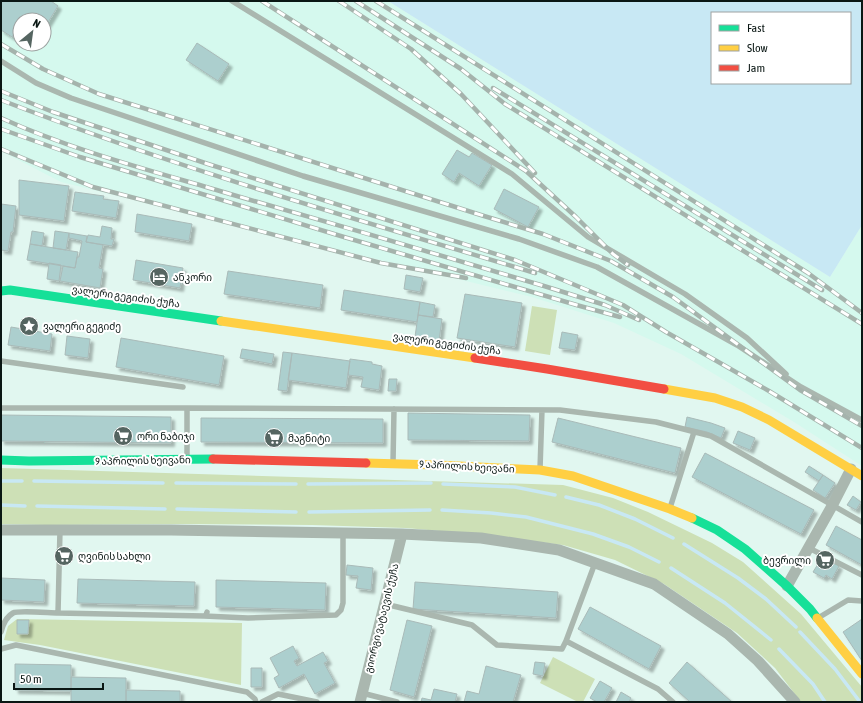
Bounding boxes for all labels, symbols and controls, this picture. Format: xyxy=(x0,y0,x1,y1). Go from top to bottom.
north arrow xyxy=(12,12,52,52)
legend xyxy=(711,12,851,84)
text: N xyxy=(31,16,43,30)
text: Fast xyxy=(747,21,765,35)
text: Slow xyxy=(747,41,768,55)
text: Jam xyxy=(747,61,765,75)
hotel icon: ანკორი xyxy=(148,266,170,288)
place label: ანკორი xyxy=(173,272,212,284)
street label: ვალერი გეგიძის ქუჩა xyxy=(71,283,181,311)
place icon: ვალერი გეგიძე xyxy=(18,315,40,337)
place label: ვალერი გეგიძე xyxy=(43,321,121,333)
street label: ვალერი გეგიძის ქუჩა xyxy=(392,330,502,358)
supermarket icon: ორი ნაბიჯი xyxy=(112,425,134,447)
supermarket icon: მაგნიტი xyxy=(263,427,285,449)
place label: ორი ნაბიჯი xyxy=(137,431,195,443)
place label: მაგნიტი xyxy=(288,433,331,445)
street label: 9 აპრილის ხეივანი xyxy=(95,454,191,468)
street label: 9 აპრილის ხეივანი xyxy=(419,459,515,476)
supermarket icon: ღვინის სახლი xyxy=(53,545,75,567)
supermarket icon: ბევრილი xyxy=(814,549,836,571)
place label: ღვინის სახლი xyxy=(78,551,151,563)
place label: ბევრილი xyxy=(763,555,811,567)
street label: გიორგი ვატაევის ქუჩა xyxy=(363,562,401,674)
scale bar xyxy=(14,665,103,691)
text: 50 m xyxy=(20,672,42,686)

